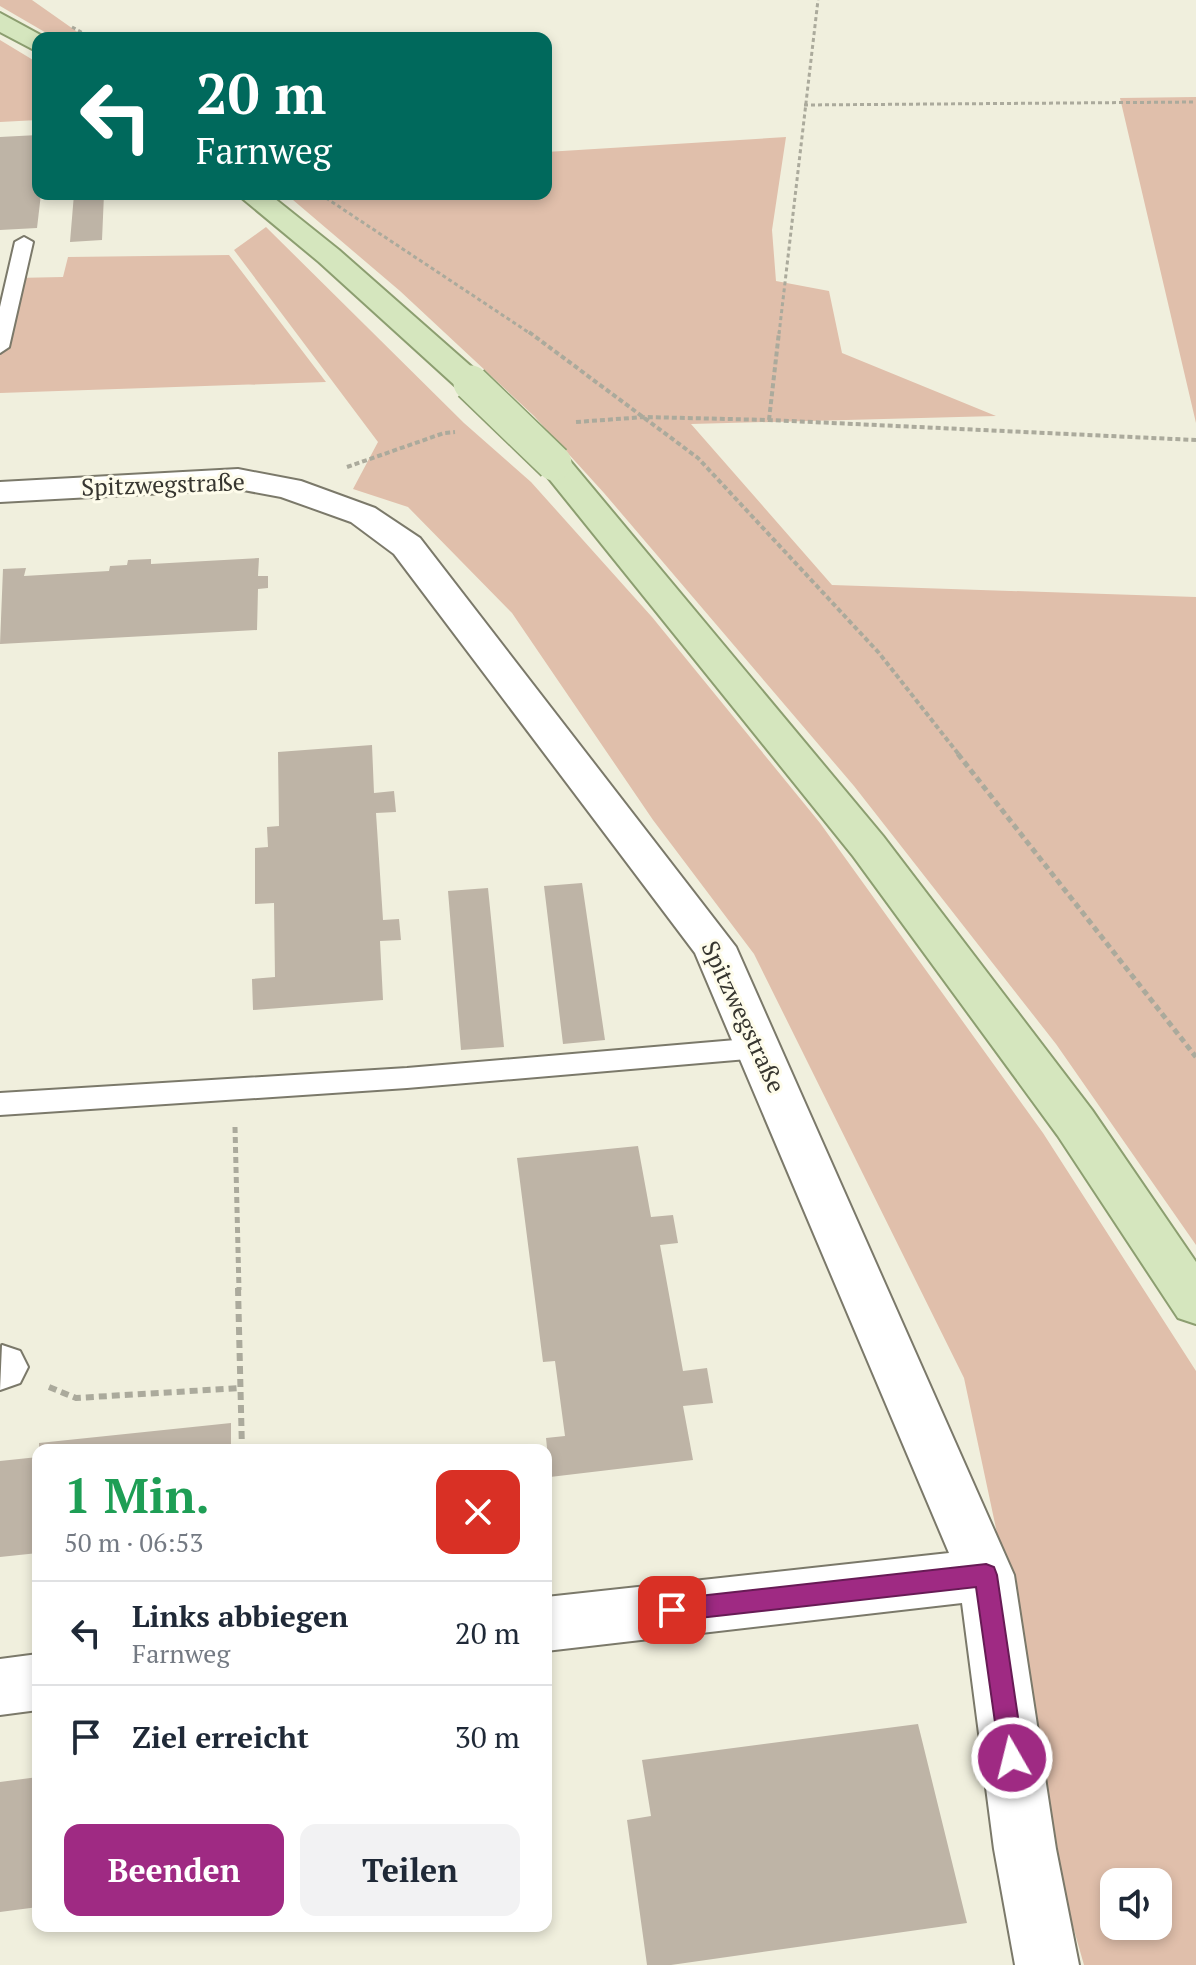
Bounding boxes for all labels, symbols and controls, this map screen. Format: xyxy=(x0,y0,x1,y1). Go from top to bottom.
text: 20 m xyxy=(196,56,326,130)
icon: left xyxy=(64,64,168,168)
text: Farnweg xyxy=(196,127,332,174)
street label: Spitzwegstraße xyxy=(81,465,245,503)
street label: Spitzwegstraße xyxy=(695,936,793,1098)
text: 1 Min. xyxy=(64,1463,210,1527)
button: close xyxy=(436,1470,520,1554)
text: 50 m · 06:53 xyxy=(64,1525,203,1559)
pin xyxy=(638,1576,706,1644)
icon: arrive xyxy=(650,1588,694,1632)
text: Links abbiegen xyxy=(132,1596,348,1636)
icon: left xyxy=(64,1611,108,1655)
text: 20 m xyxy=(455,1613,520,1653)
text: Farnweg xyxy=(132,1636,230,1670)
icon: arrive xyxy=(64,1715,108,1759)
position arrow xyxy=(970,1716,1054,1800)
text: Ziel erreicht xyxy=(132,1717,309,1757)
text: 30 m xyxy=(455,1717,520,1757)
button: Beenden xyxy=(64,1824,284,1916)
button: Teilen xyxy=(300,1824,520,1916)
map controls xyxy=(1100,1868,1172,1940)
button: sound xyxy=(1100,1868,1172,1940)

